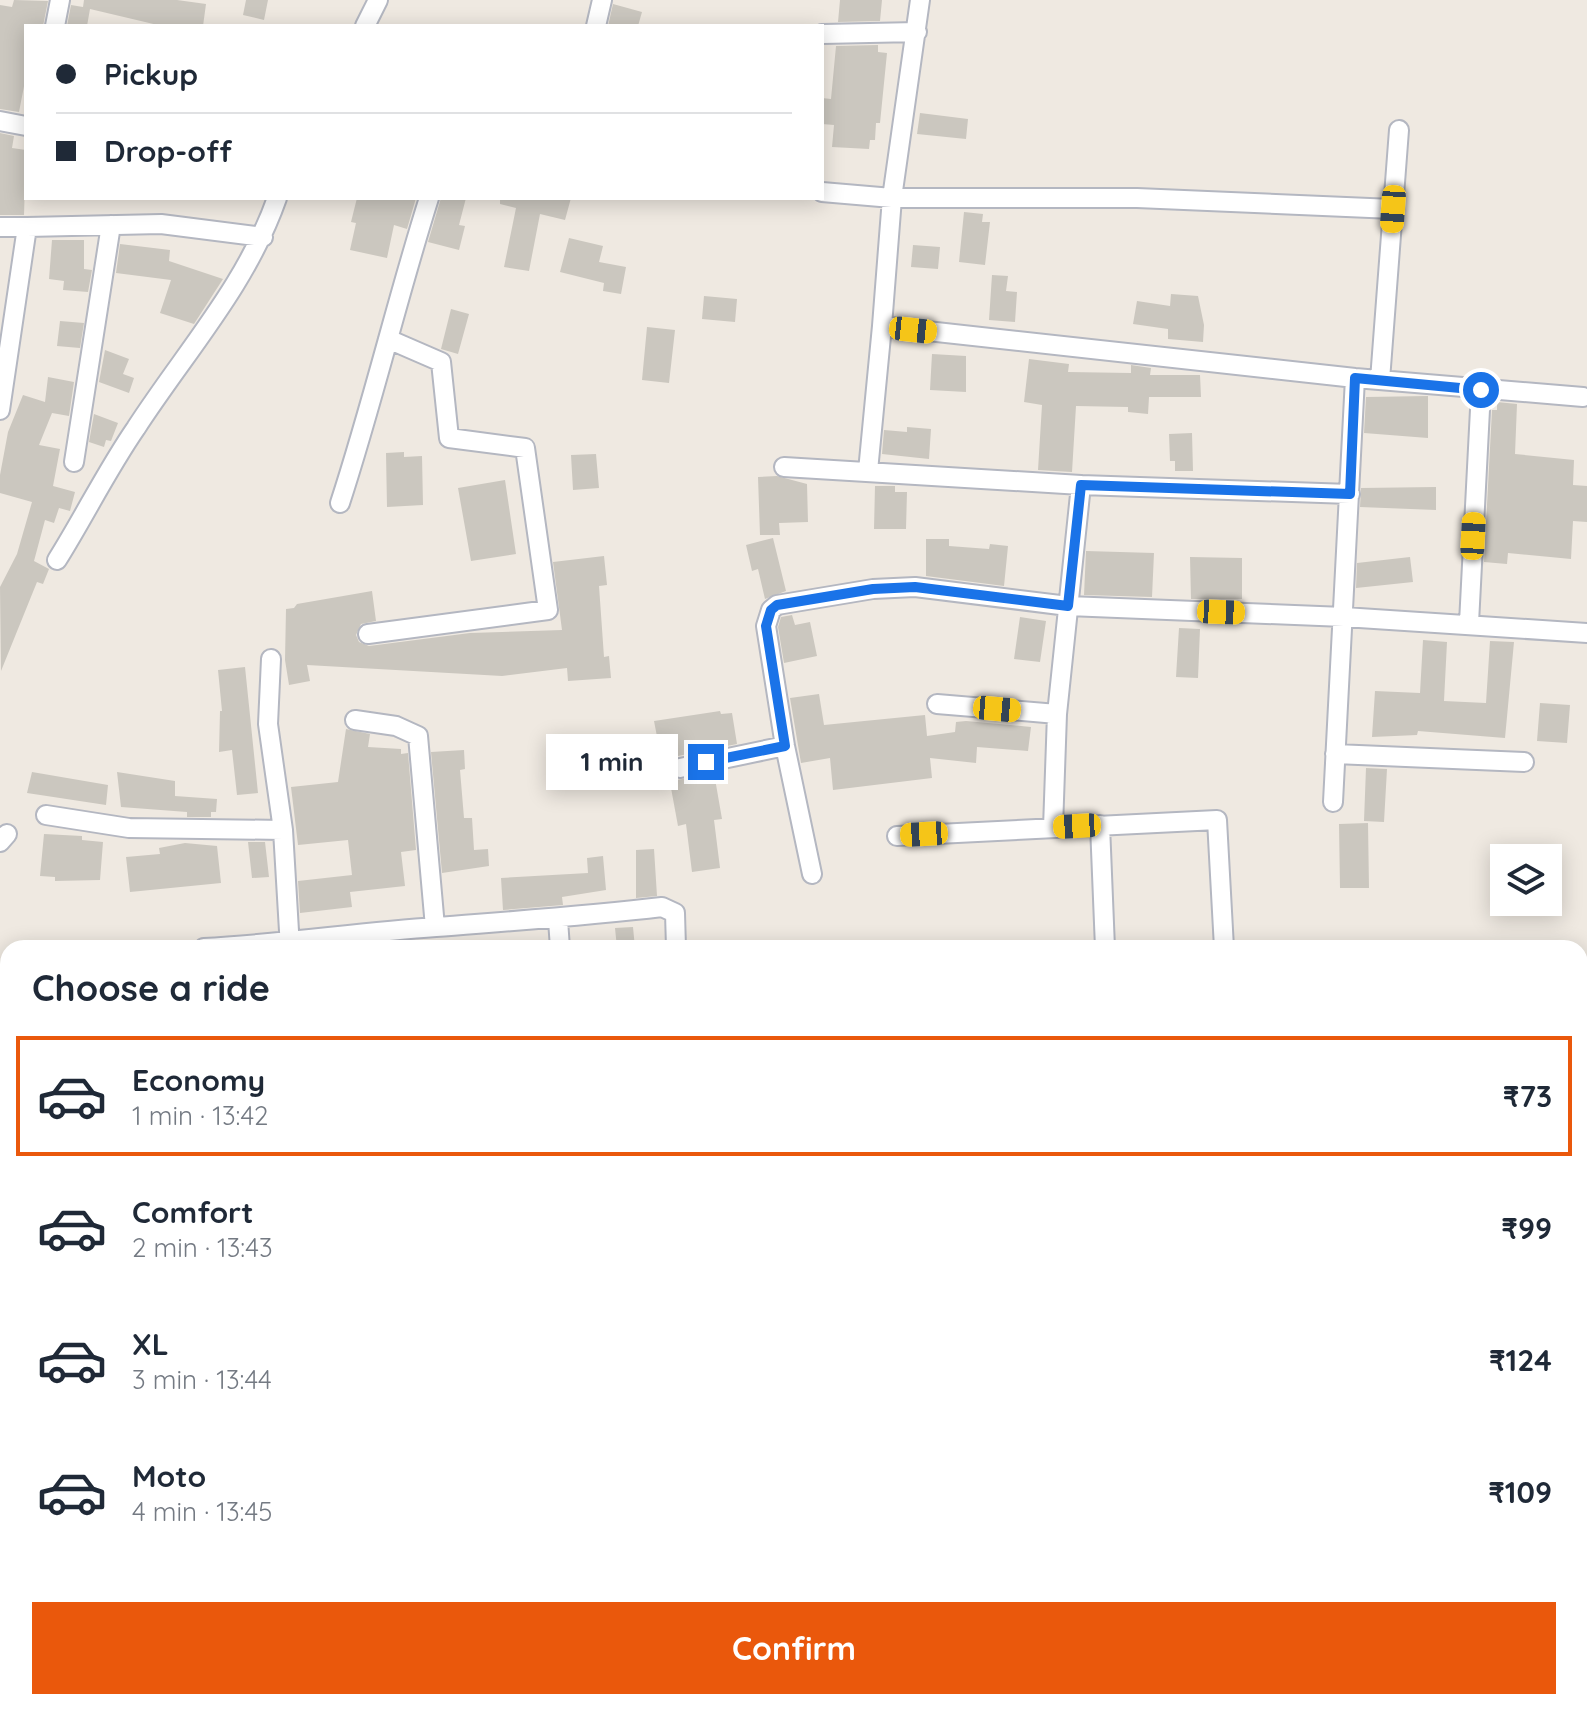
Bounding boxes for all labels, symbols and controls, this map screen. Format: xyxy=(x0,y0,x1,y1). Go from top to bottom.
text: Pickup xyxy=(104,55,198,93)
text: Drop-off xyxy=(104,132,232,170)
car xyxy=(1379,184,1407,234)
car xyxy=(888,316,938,344)
route start xyxy=(1463,372,1499,408)
car xyxy=(1460,511,1486,561)
car xyxy=(1197,599,1245,625)
car xyxy=(972,695,1022,723)
callout: 1 min xyxy=(546,734,678,790)
route end xyxy=(688,744,724,780)
text: 1 min xyxy=(581,745,644,778)
car xyxy=(1052,813,1102,839)
car xyxy=(899,821,949,847)
map controls xyxy=(1490,844,1562,916)
button: layers xyxy=(1490,844,1562,916)
text: Choose a ride xyxy=(32,965,270,1010)
icon: car xyxy=(36,1060,108,1132)
text: Economy xyxy=(132,1061,265,1099)
text: ₹73 xyxy=(1503,1077,1552,1115)
text: 1 min · 13:42 xyxy=(132,1099,269,1132)
icon: car xyxy=(36,1192,108,1264)
text: Comfort xyxy=(132,1193,253,1231)
text: ₹99 xyxy=(1501,1209,1552,1247)
text: 2 min · 13:43 xyxy=(132,1231,273,1264)
icon: car xyxy=(36,1324,108,1396)
text: XL xyxy=(132,1325,169,1363)
text: ₹124 xyxy=(1489,1341,1552,1379)
text: 3 min · 13:44 xyxy=(132,1363,272,1396)
icon: car xyxy=(36,1456,108,1528)
text: Moto xyxy=(132,1457,206,1495)
text: ₹109 xyxy=(1488,1473,1552,1511)
text: 4 min · 13:45 xyxy=(132,1495,273,1528)
button: Confirm xyxy=(32,1602,1556,1694)

